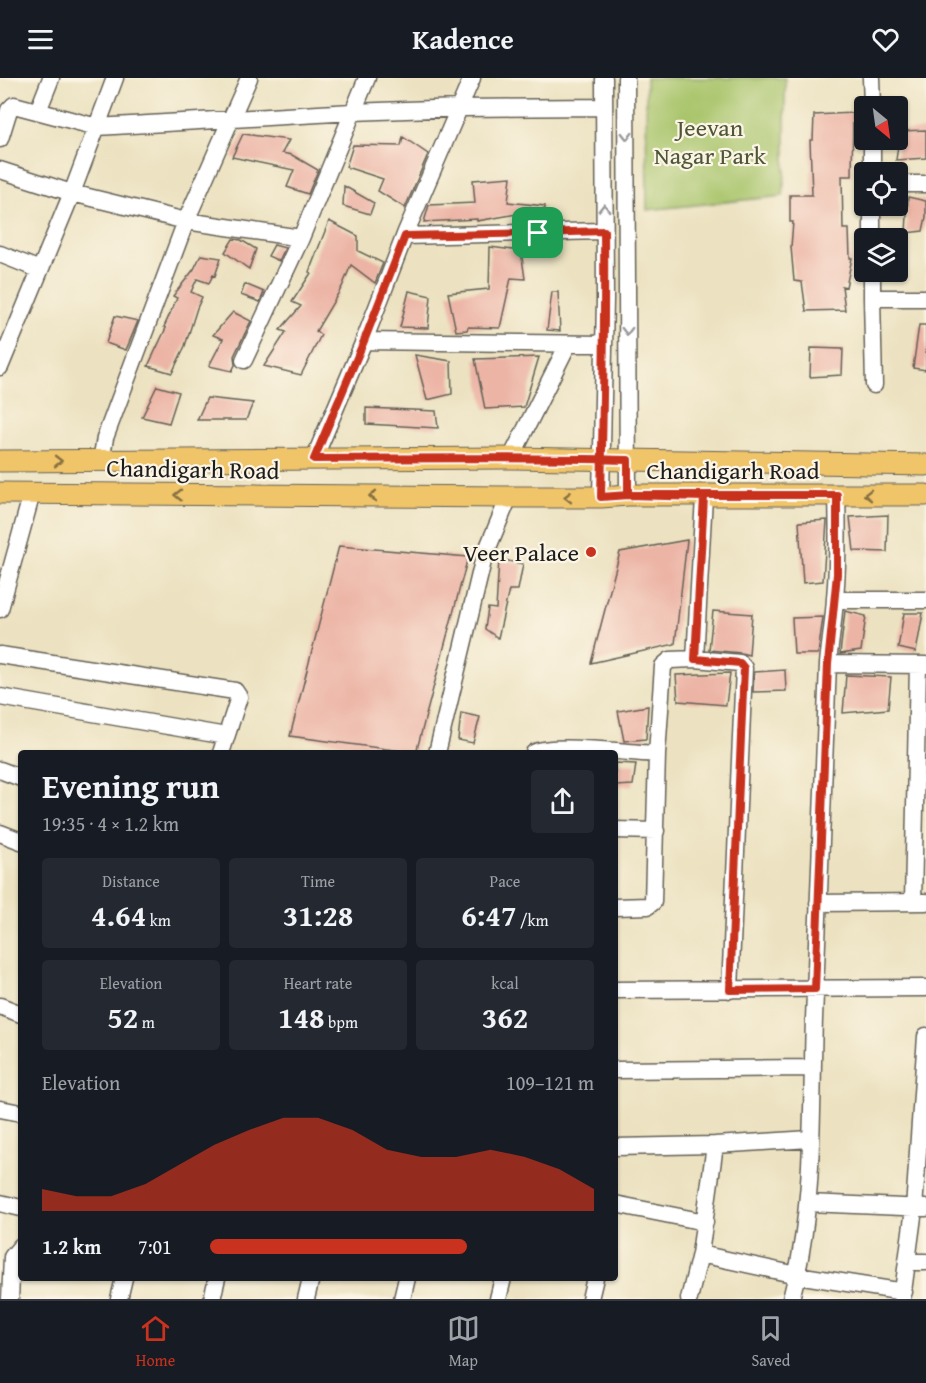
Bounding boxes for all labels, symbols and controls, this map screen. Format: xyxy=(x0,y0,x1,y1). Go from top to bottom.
text: Kadence xyxy=(412,19,514,59)
icon: menu xyxy=(24,23,57,56)
icon: heart xyxy=(869,23,902,56)
north arrow xyxy=(854,96,908,150)
map controls xyxy=(854,96,908,282)
park label: Jeevan Nagar Park xyxy=(654,110,767,173)
one-way arrow xyxy=(621,132,633,141)
button: locate xyxy=(854,162,908,216)
one-way arrow xyxy=(598,203,610,212)
pin xyxy=(512,207,563,258)
icon: arrive xyxy=(521,216,554,249)
button: layers xyxy=(854,228,908,282)
one-way arrow xyxy=(621,327,634,336)
street label: Chandigarh Road xyxy=(106,450,280,488)
street label: Chandigarh Road xyxy=(646,453,820,488)
one-way arrow xyxy=(54,455,63,467)
one-way arrow xyxy=(173,489,182,501)
one-way arrow xyxy=(863,489,872,501)
one-way arrow xyxy=(368,490,377,502)
one-way arrow xyxy=(563,491,572,503)
place label: Veer Palace xyxy=(463,535,579,570)
marker: Veer Palace xyxy=(584,545,598,559)
text: Evening run xyxy=(42,762,219,810)
button: share xyxy=(531,770,594,833)
text: 19:35 · 4 × 1.2 km xyxy=(42,809,179,838)
text: Distance xyxy=(102,869,160,893)
text: Time xyxy=(301,869,335,893)
text: Pace xyxy=(490,869,520,893)
text: 4.64 xyxy=(91,893,146,937)
text: 31:28 xyxy=(283,893,353,937)
text: 6:47 xyxy=(461,893,516,937)
text: km xyxy=(146,908,171,932)
text: /km xyxy=(516,908,549,932)
text: Elevation xyxy=(100,971,162,995)
text: Heart rate xyxy=(284,971,352,995)
text: kcal xyxy=(491,971,519,995)
text: 52 xyxy=(107,995,138,1039)
text: 148 xyxy=(278,995,325,1039)
text: 362 xyxy=(482,995,528,1039)
text: m xyxy=(138,1010,155,1034)
text: bpm xyxy=(325,1010,358,1034)
text: Elevation xyxy=(42,1068,120,1097)
text: 109–121 m xyxy=(506,1068,594,1097)
text: 1.2 km xyxy=(42,1232,101,1261)
text: 7:01 xyxy=(138,1232,172,1261)
tab: Home xyxy=(136,1312,175,1372)
tab: Map xyxy=(447,1312,480,1372)
tab: Saved xyxy=(751,1312,790,1372)

